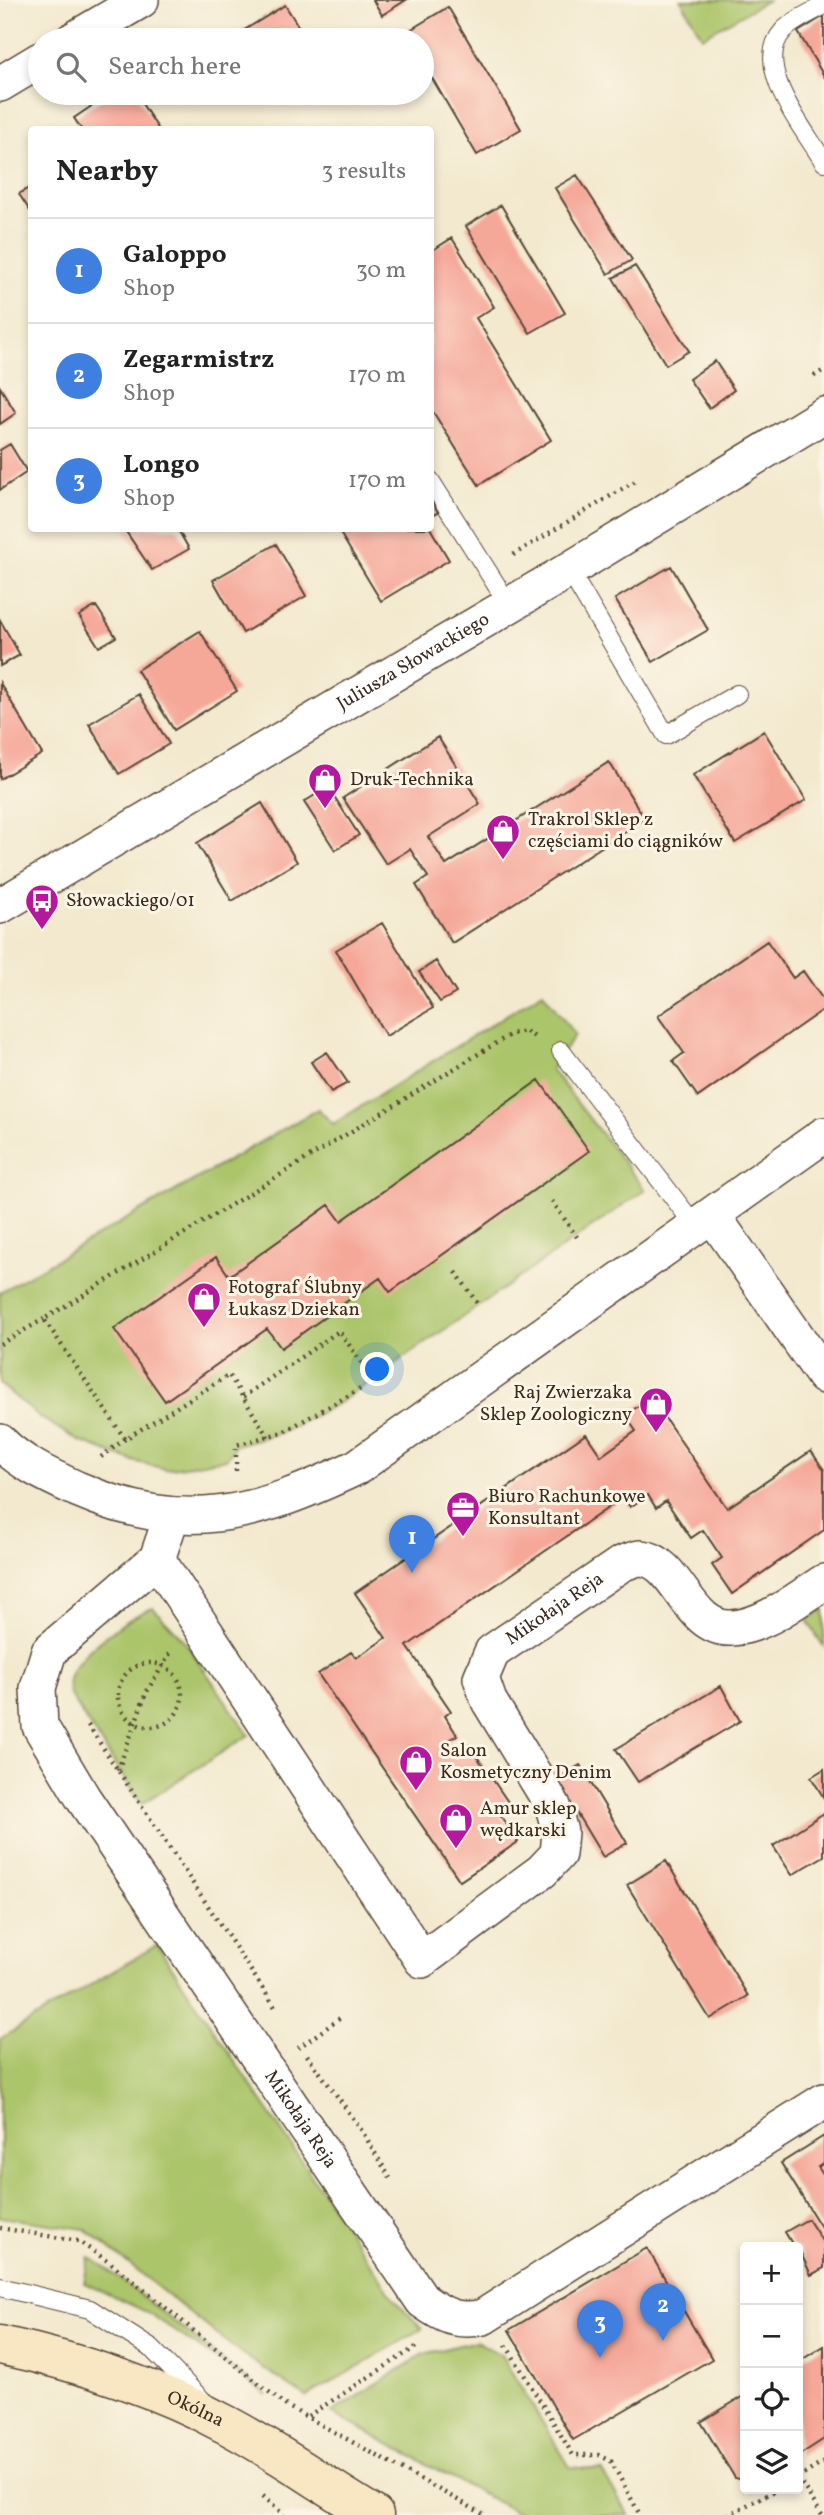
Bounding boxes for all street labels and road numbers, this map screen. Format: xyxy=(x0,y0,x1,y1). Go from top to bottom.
street label: Juliusza Słowackiego xyxy=(332,607,495,717)
street label: Mikołaja Reja xyxy=(500,1566,609,1652)
street label: Mikołaja Reja xyxy=(258,2065,343,2174)
street label: Okólna xyxy=(163,2385,228,2434)

